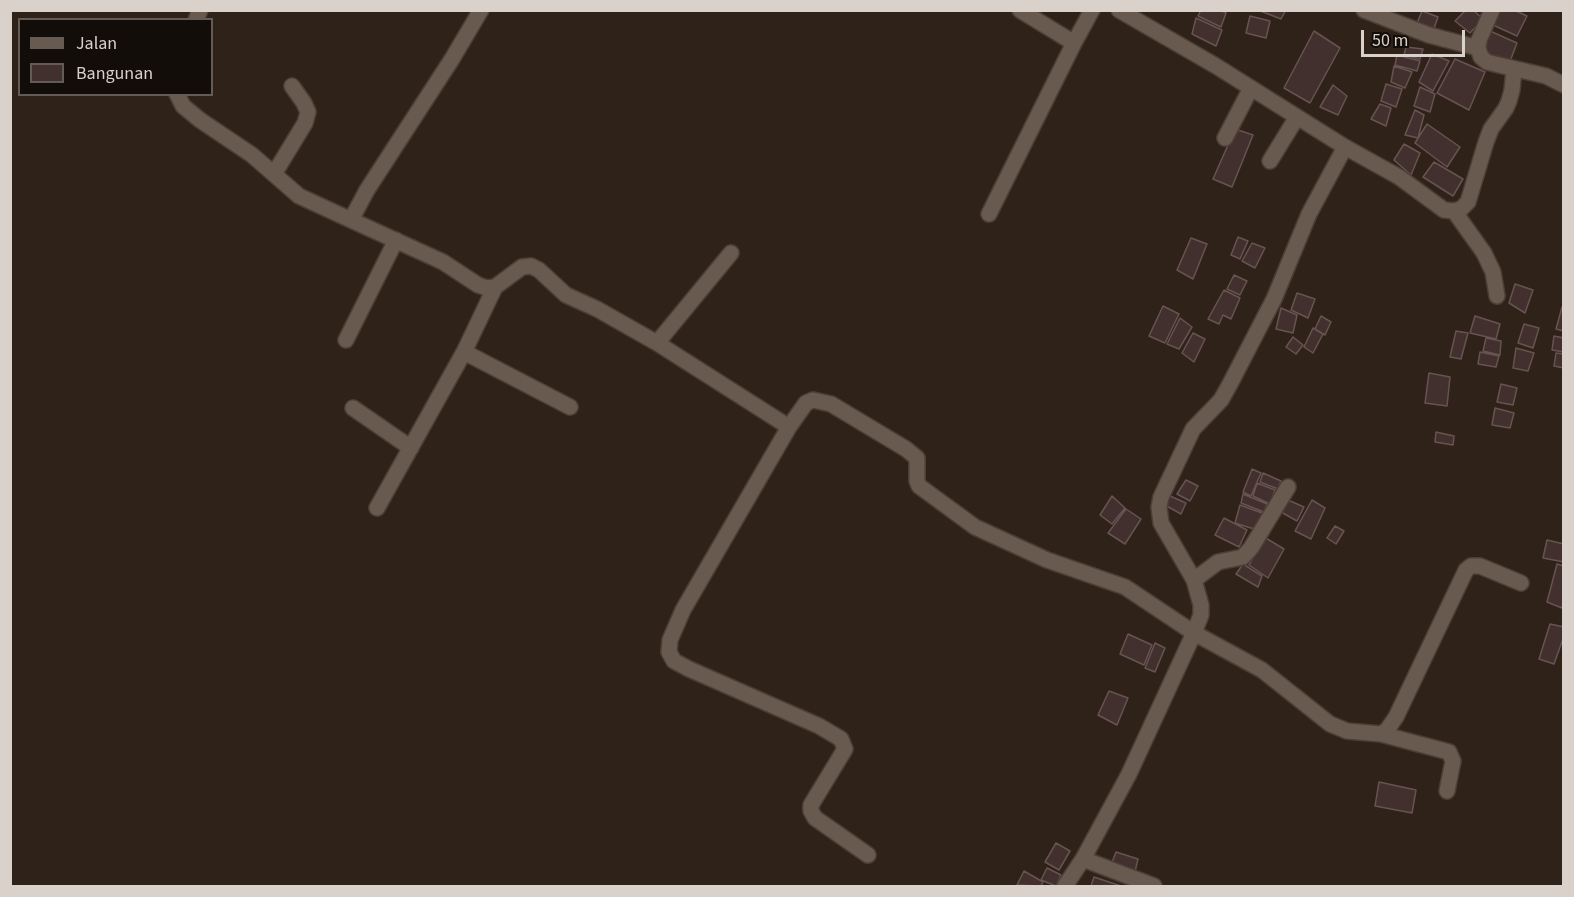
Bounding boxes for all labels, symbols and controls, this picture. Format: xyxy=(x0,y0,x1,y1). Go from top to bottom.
legend xyxy=(18,18,213,96)
scale bar xyxy=(1364,18,1468,56)
text: 50 m xyxy=(1372,28,1408,53)
text: Jalan xyxy=(76,31,117,56)
text: Bangunan xyxy=(76,61,153,86)

